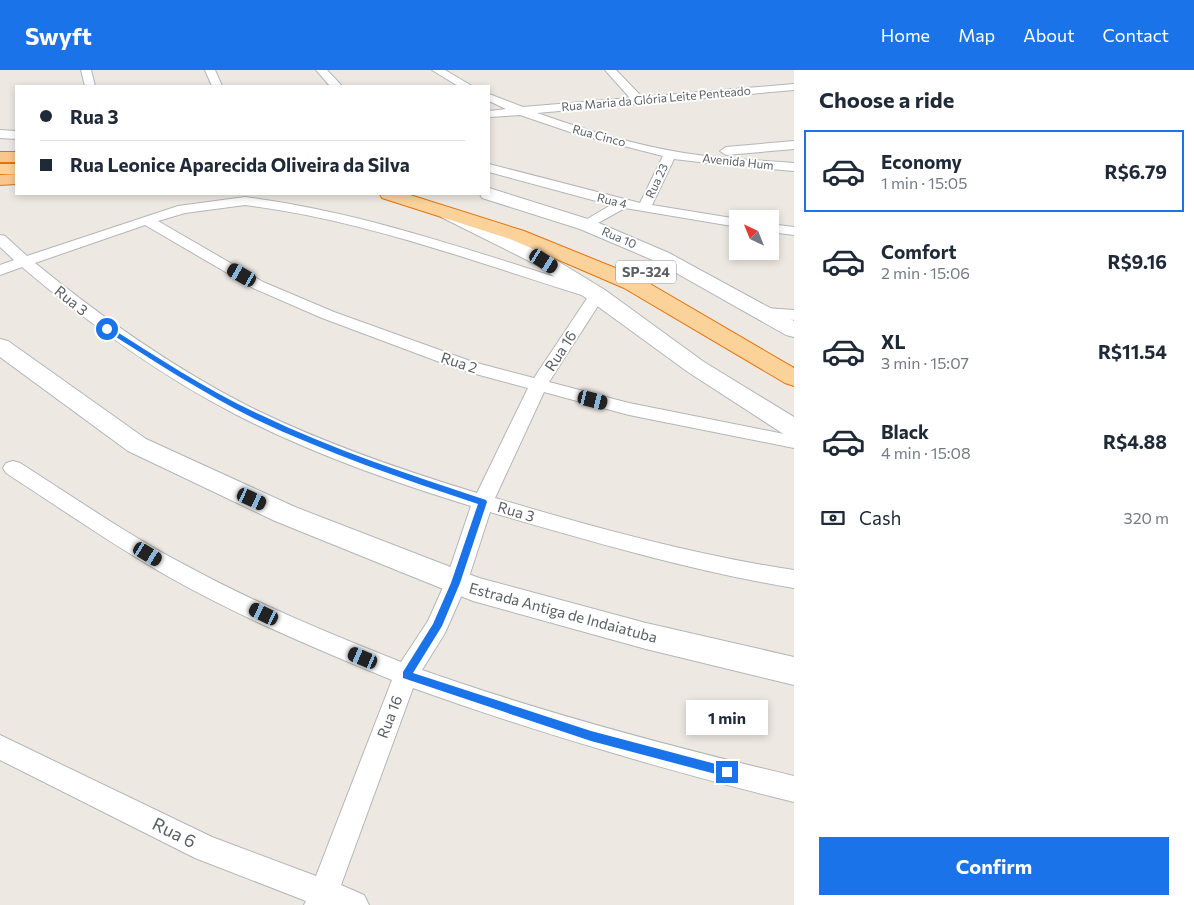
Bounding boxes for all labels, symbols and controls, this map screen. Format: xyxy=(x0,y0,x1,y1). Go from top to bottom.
text: Swyft xyxy=(25,21,92,50)
text: Home xyxy=(881,24,930,46)
text: Map xyxy=(958,24,995,46)
text: About xyxy=(1023,24,1075,46)
text: Contact xyxy=(1103,24,1169,46)
street label: Rua Maria da Glória Leite Penteado xyxy=(561,83,751,113)
text: Choose a ride xyxy=(819,86,954,113)
text: Rua 3 xyxy=(70,105,118,128)
street label: Rua Cinco xyxy=(571,121,627,149)
icon: car xyxy=(821,149,866,194)
street label: Avenida Hum xyxy=(702,150,775,172)
text: Economy xyxy=(881,150,962,173)
text: Rua Leonice Aparecida Oliveira da Silva xyxy=(70,153,410,176)
text: R$6.79 xyxy=(1105,160,1167,183)
street label: Rua 23 xyxy=(642,161,670,200)
text: 1 min · 15:05 xyxy=(881,173,968,192)
street label: Rua 4 xyxy=(596,190,629,211)
north arrow xyxy=(729,210,779,260)
map controls xyxy=(729,210,779,260)
street label: Rua 10 xyxy=(600,224,639,251)
icon: car xyxy=(821,239,866,284)
text: Comfort xyxy=(881,240,957,263)
car xyxy=(527,247,560,275)
text: R$9.16 xyxy=(1108,250,1167,273)
road number: SP-324 xyxy=(616,260,676,283)
car xyxy=(225,261,258,289)
text: 2 min · 15:06 xyxy=(881,263,970,282)
street label: Rua 3 xyxy=(51,281,92,319)
route start xyxy=(96,318,118,340)
street label: Rua 16 xyxy=(540,327,580,374)
icon: car xyxy=(821,329,866,374)
text: XL xyxy=(881,330,906,353)
text: R$11.54 xyxy=(1098,340,1167,363)
street label: Rua 2 xyxy=(439,348,480,376)
text: 3 min · 15:07 xyxy=(881,353,969,372)
car xyxy=(576,389,609,411)
icon: car xyxy=(821,419,866,464)
text: Black xyxy=(881,420,929,443)
text: R$4.88 xyxy=(1103,430,1167,453)
text: 4 min · 15:08 xyxy=(881,443,971,462)
car xyxy=(235,486,268,512)
street label: Rua 3 xyxy=(496,497,537,525)
icon: cash xyxy=(819,504,847,532)
text: Cash xyxy=(859,506,901,529)
text: 320 m xyxy=(1124,508,1169,527)
car xyxy=(131,540,164,568)
street label: Estrada Antiga de Indaiatuba xyxy=(467,578,659,646)
car xyxy=(247,601,280,627)
car xyxy=(346,645,379,671)
street label: Rua 16 xyxy=(373,693,405,741)
callout: 1 min xyxy=(686,700,768,734)
text: 1 min xyxy=(708,708,746,727)
route end xyxy=(716,761,738,783)
street label: Rua 6 xyxy=(149,812,200,852)
button: Confirm xyxy=(819,837,1169,895)

